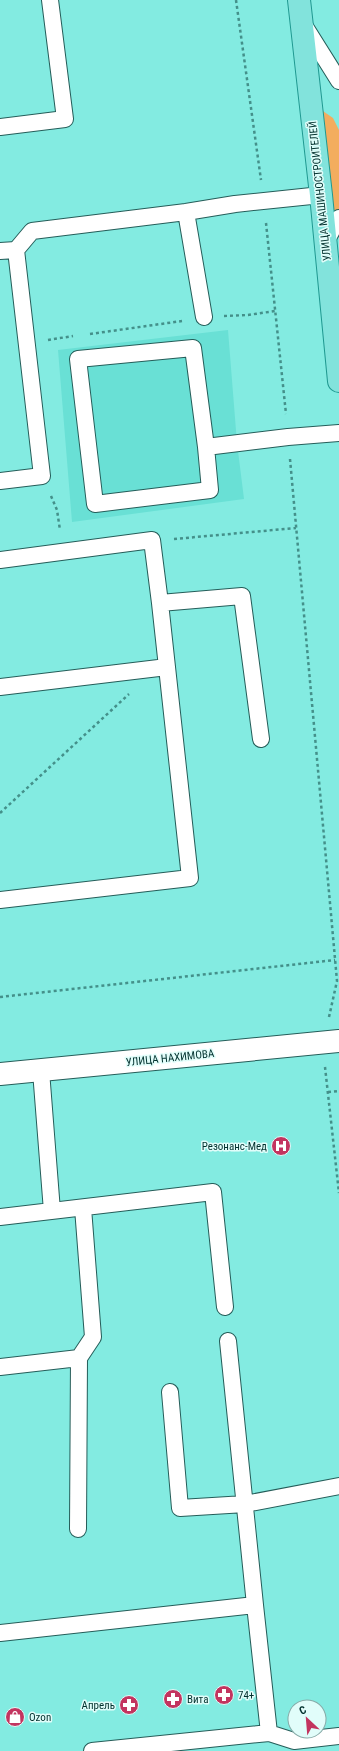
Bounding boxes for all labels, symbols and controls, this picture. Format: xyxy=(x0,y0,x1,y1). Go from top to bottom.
street label: УЛИЦА МАШИНОСТРОИТЕЛЕЙ xyxy=(306,120,334,262)
street label: УЛИЦА НАХИМОВА xyxy=(125,1047,215,1069)
hospital icon: Резонанс-Мед xyxy=(270,1135,292,1157)
place label: Резонанс-Мед xyxy=(202,1140,267,1153)
pharmacy icon: 74+ xyxy=(213,1684,235,1706)
pharmacy icon: Вита xyxy=(162,1688,184,1710)
place label: 74+ xyxy=(238,1689,254,1702)
place label: Вита xyxy=(187,1693,208,1706)
pharmacy icon: Апрель xyxy=(118,1694,140,1716)
place label: Апрель xyxy=(82,1699,115,1712)
north arrow xyxy=(287,1699,327,1739)
text: С xyxy=(297,1703,309,1718)
shop icon: Ozon xyxy=(4,1706,26,1728)
place label: Ozon xyxy=(29,1711,51,1724)

